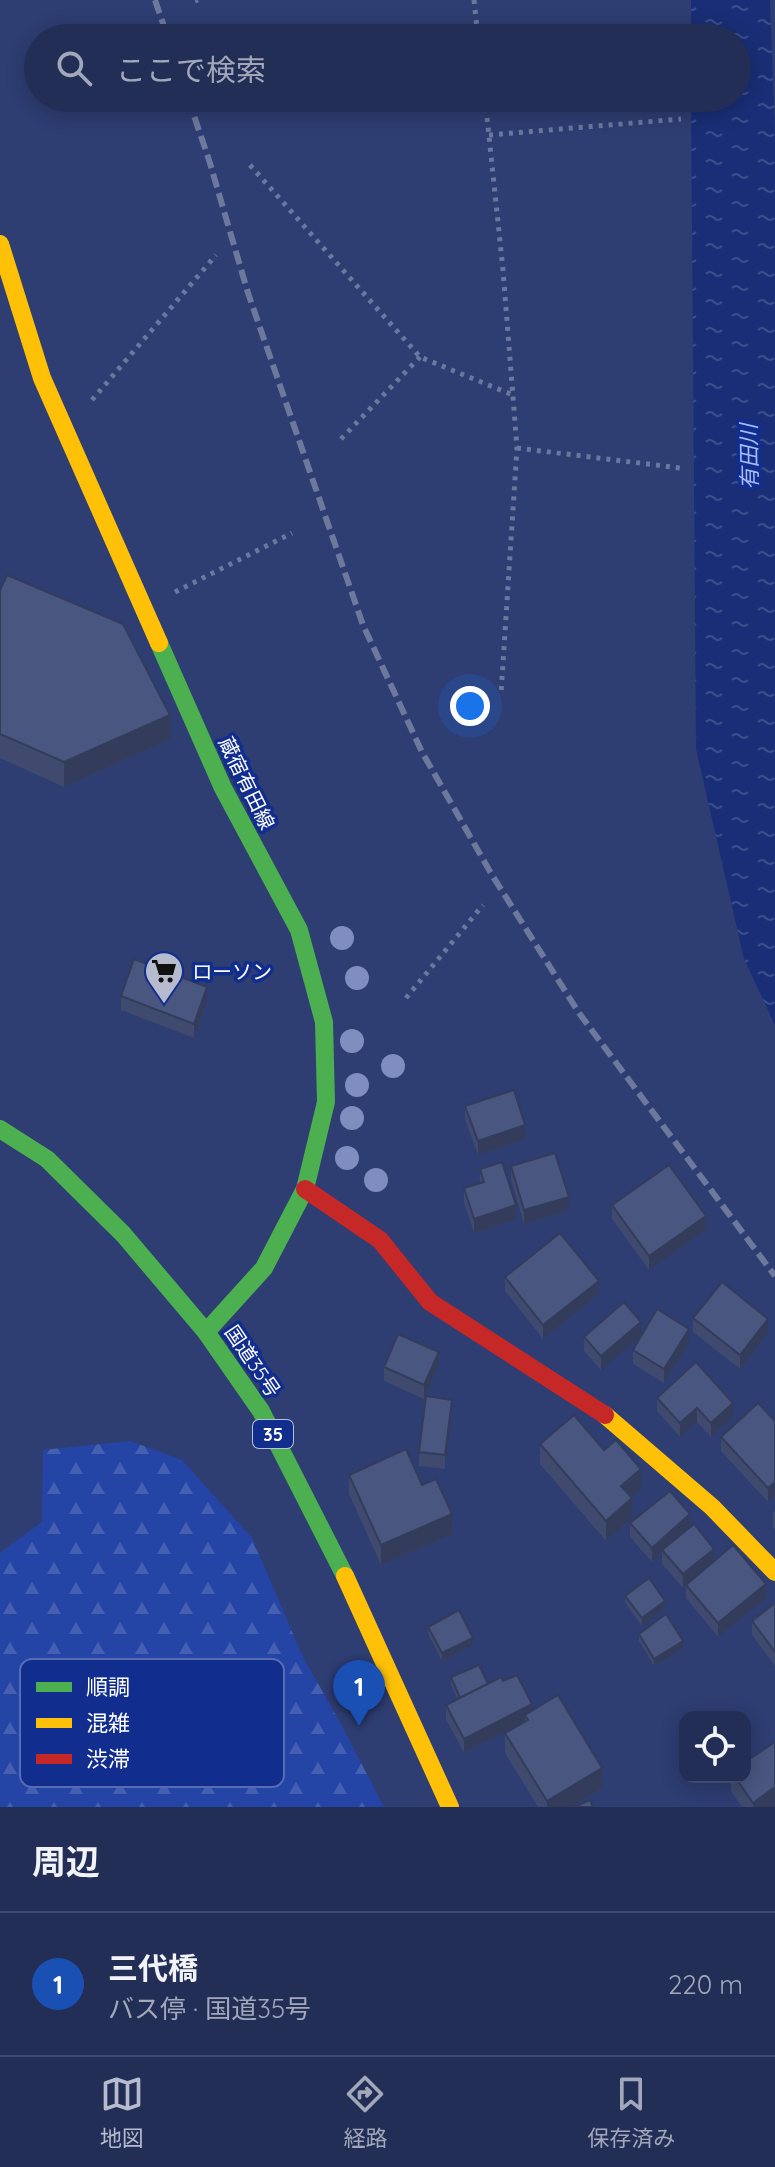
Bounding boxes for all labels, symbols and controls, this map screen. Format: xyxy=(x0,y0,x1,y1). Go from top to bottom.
search box xyxy=(24,24,751,112)
icon: search xyxy=(52,46,96,90)
text: ここで検索 xyxy=(116,51,266,89)
water label: 有田川 xyxy=(734,422,764,490)
your location xyxy=(450,686,490,726)
street label: 蔵宿有田線 xyxy=(214,733,280,833)
supermarket icon: ローソン xyxy=(143,950,185,1005)
place label: ローソン xyxy=(192,959,272,984)
street label: 国道35号 xyxy=(220,1320,286,1402)
road number: 35 xyxy=(253,1420,293,1448)
legend xyxy=(20,1659,284,1787)
pin: 1 xyxy=(333,1660,385,1726)
text: 順調 xyxy=(86,1673,130,1701)
text: 混雑 xyxy=(86,1709,130,1737)
map controls xyxy=(679,1711,751,1783)
button: locate xyxy=(679,1711,751,1783)
text: 渋滞 xyxy=(86,1745,130,1773)
text: 周辺 xyxy=(32,1840,100,1883)
text: 三代橋 xyxy=(108,1949,198,1987)
text: 1 xyxy=(53,1968,63,2001)
text: 220 m xyxy=(668,1968,743,2001)
text: バス停 · 国道35号 xyxy=(108,1992,311,2025)
tab: 地図 xyxy=(100,2072,144,2152)
tab: 経路 xyxy=(343,2072,387,2152)
tab: 保存済み xyxy=(587,2072,675,2152)

